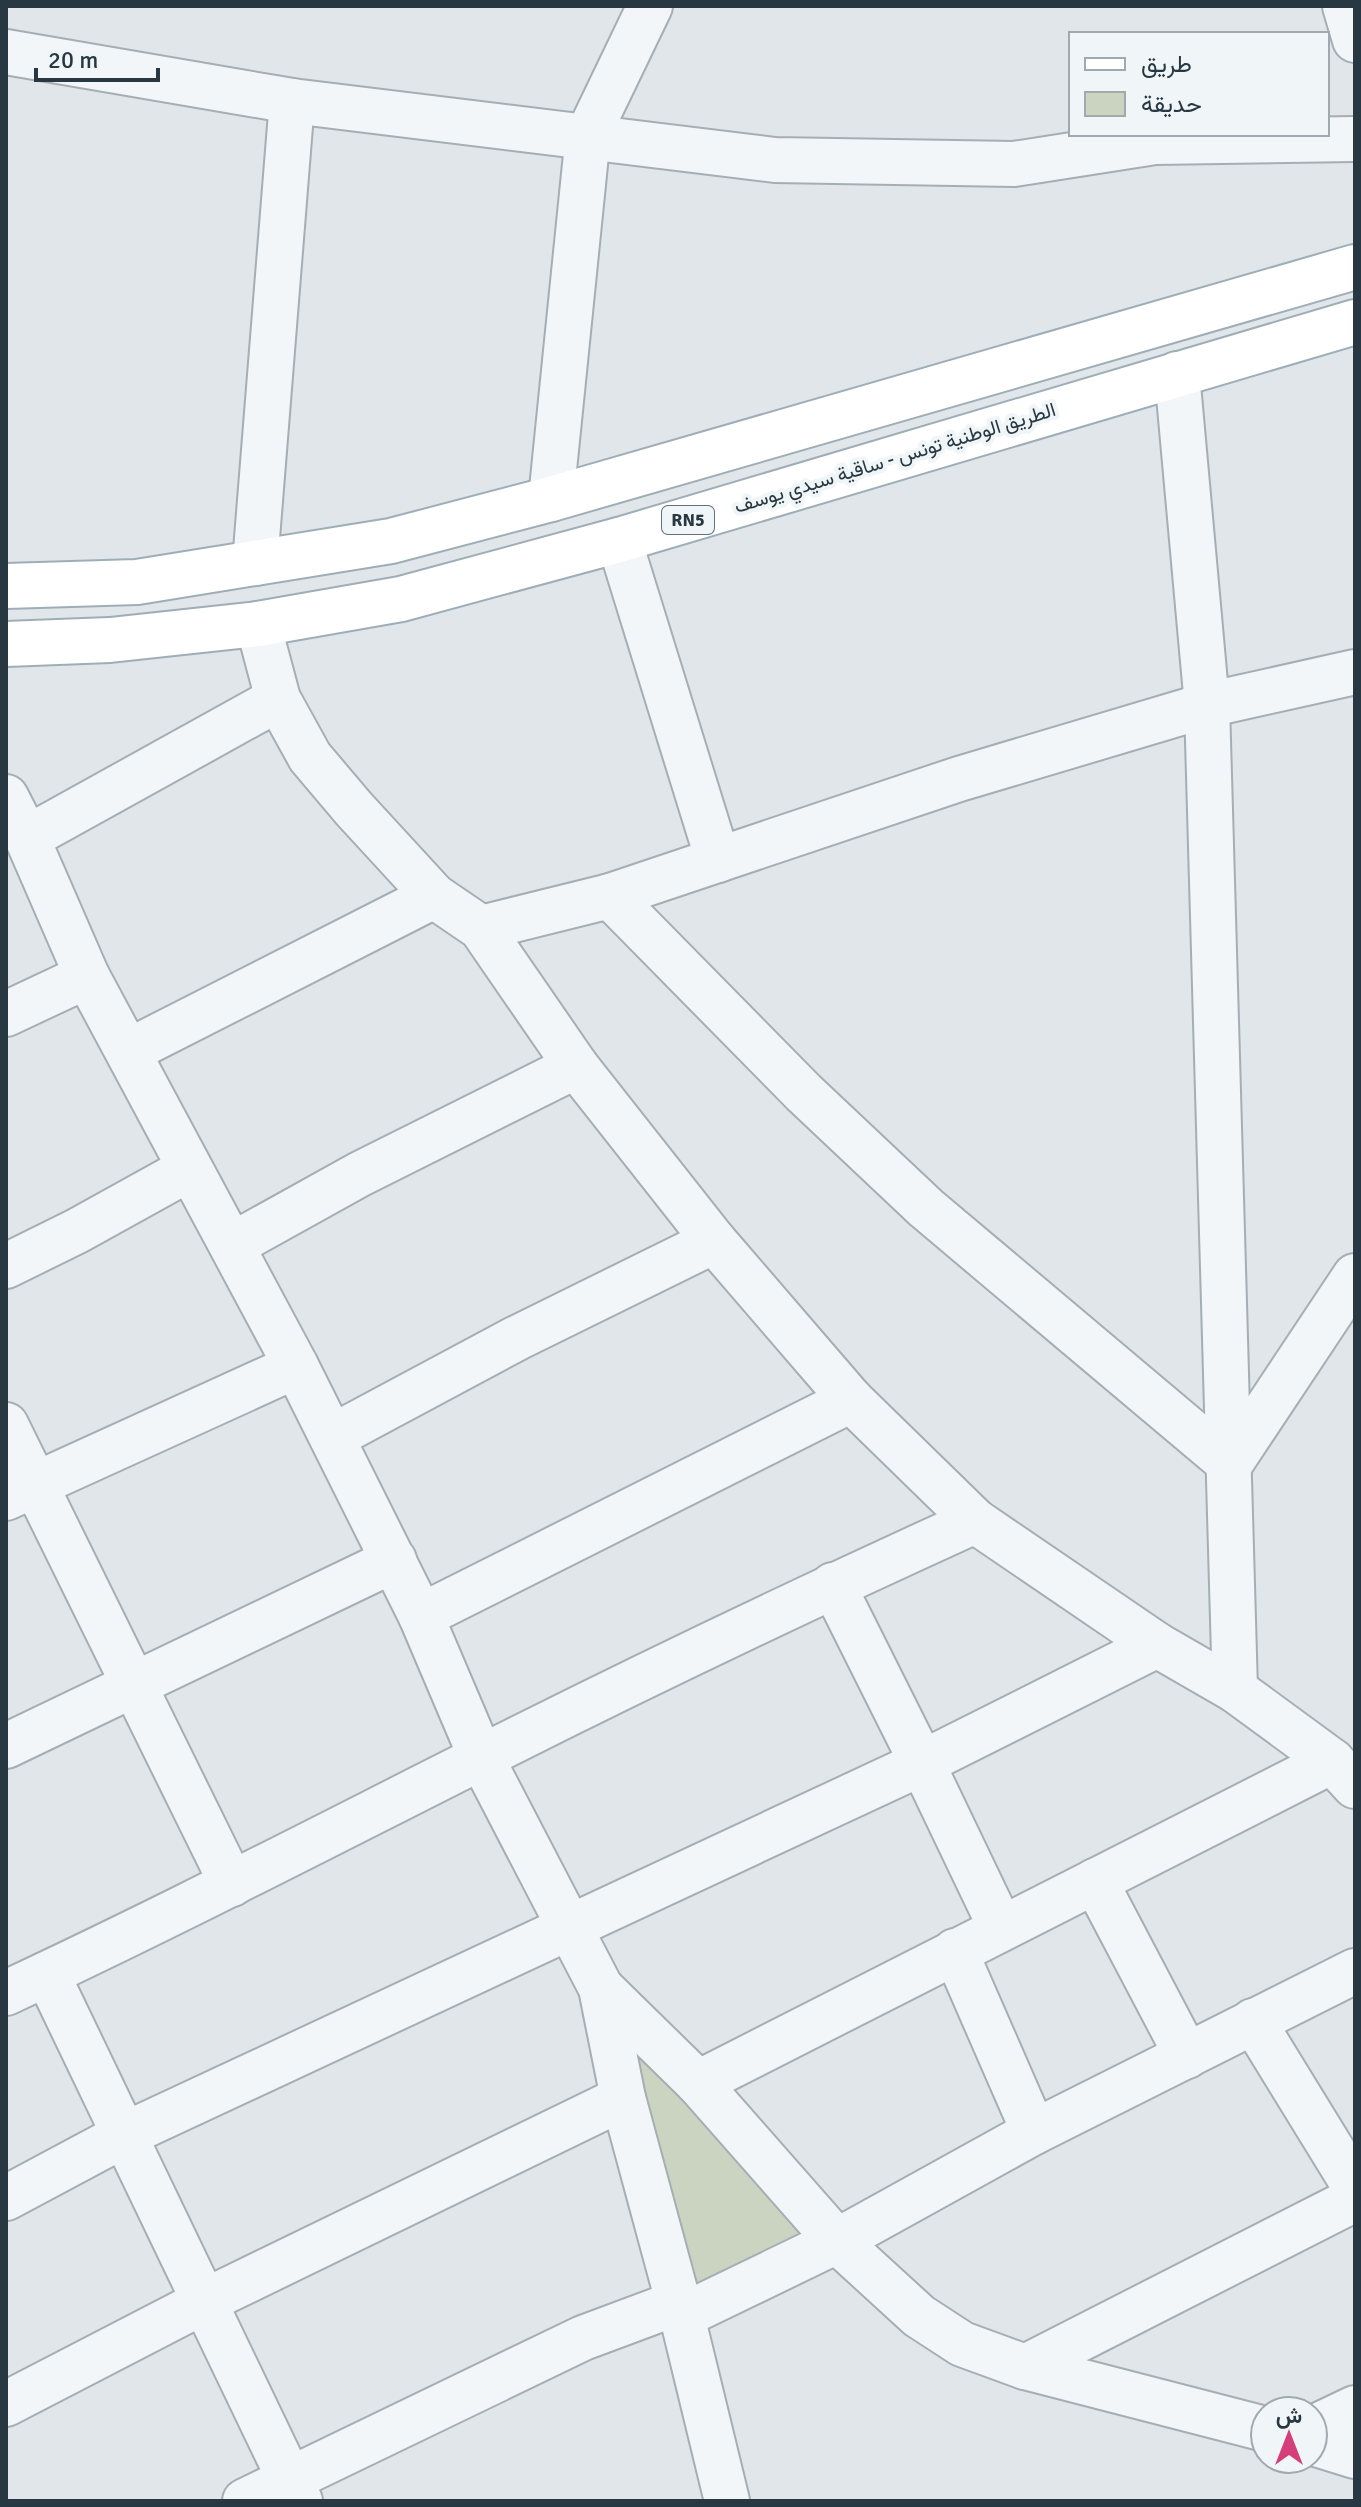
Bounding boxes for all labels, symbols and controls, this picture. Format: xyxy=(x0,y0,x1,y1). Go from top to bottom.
scale bar xyxy=(36,32,158,82)
legend xyxy=(1069,32,1329,136)
text: 20 m xyxy=(48,45,98,75)
text: طريق xyxy=(1141,49,1192,79)
text: حديقة xyxy=(1141,89,1202,119)
street label: الطريق الوطنية تونس - ساقية سيدي يوسف xyxy=(731,397,1060,523)
road number: RN5 xyxy=(662,506,714,534)
north arrow xyxy=(1249,2395,1329,2475)
text: ش xyxy=(1276,2402,1302,2429)

